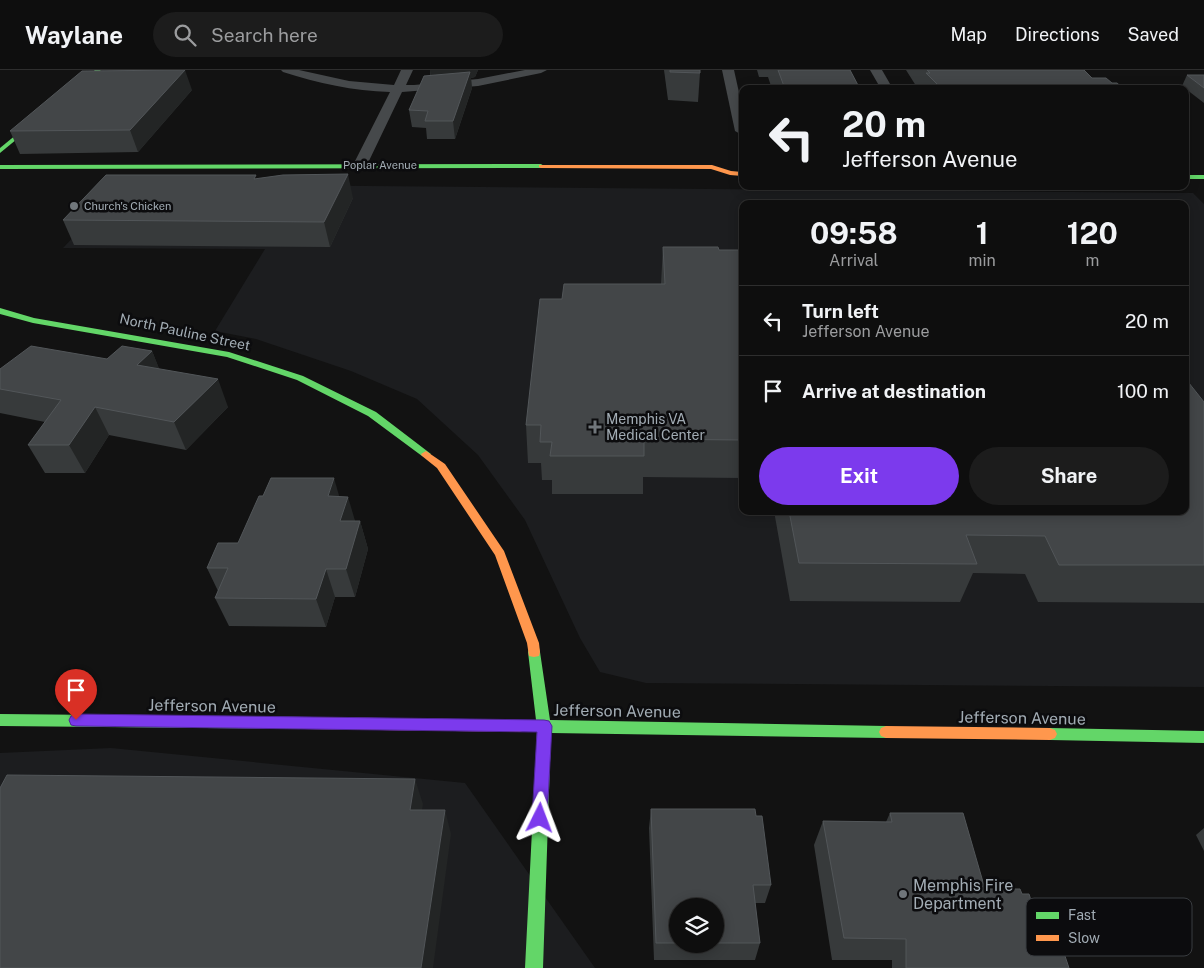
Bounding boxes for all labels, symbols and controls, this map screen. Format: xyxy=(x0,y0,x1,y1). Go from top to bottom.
search box xyxy=(153,12,503,57)
text: Waylane xyxy=(25,21,123,49)
icon: search xyxy=(171,21,199,49)
text: Search here xyxy=(211,24,318,46)
text: Map xyxy=(950,24,987,45)
text: Directions xyxy=(1015,24,1100,45)
text: Saved xyxy=(1128,24,1179,45)
text: 20 m xyxy=(842,104,926,145)
icon: left xyxy=(759,105,824,170)
text: Jefferson Avenue xyxy=(842,146,1017,172)
street label: Poplar Avenue xyxy=(343,159,417,171)
marker: Church's Chicken xyxy=(68,200,80,212)
place label: Church's Chicken xyxy=(84,200,171,212)
text: 09:58 xyxy=(810,215,898,251)
text: 1 xyxy=(976,215,989,251)
text: 120 xyxy=(1067,215,1118,251)
text: Arrival xyxy=(829,251,878,270)
text: min xyxy=(969,251,996,270)
text: m xyxy=(1085,251,1099,270)
text: Turn left xyxy=(802,300,879,322)
icon: left xyxy=(759,307,787,335)
street label: North Pauline Street xyxy=(118,310,252,354)
text: 20 m xyxy=(1125,310,1169,332)
text: Jefferson Avenue xyxy=(802,322,930,341)
icon: arrive xyxy=(759,377,787,405)
text: Arrive at destination xyxy=(802,380,986,402)
text: 100 m xyxy=(1117,380,1169,402)
place label: Memphis VA Medical Center xyxy=(606,411,705,443)
marker: Memphis VA Medical Center xyxy=(588,420,602,434)
button: Exit xyxy=(759,447,959,505)
button: Share xyxy=(969,447,1169,505)
pin xyxy=(55,669,97,720)
icon: arrive xyxy=(62,676,90,704)
street label: Jefferson Avenue xyxy=(148,695,276,717)
street label: Jefferson Avenue xyxy=(553,700,681,722)
street label: Jefferson Avenue xyxy=(958,707,1086,729)
position arrow xyxy=(513,791,565,843)
place label: Memphis Fire Department xyxy=(913,876,1013,913)
marker: Memphis Fire Department xyxy=(897,888,909,900)
map controls xyxy=(669,898,724,953)
button: layers xyxy=(669,898,724,953)
legend xyxy=(1026,898,1192,956)
text: Fast xyxy=(1068,907,1096,923)
text: Slow xyxy=(1068,930,1100,946)

